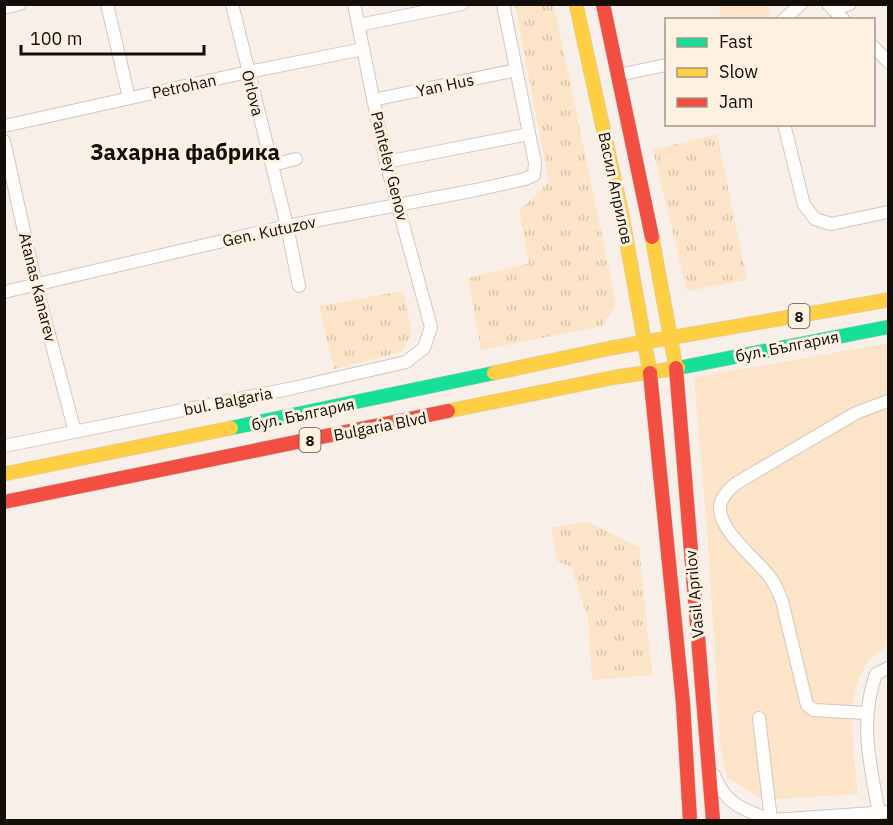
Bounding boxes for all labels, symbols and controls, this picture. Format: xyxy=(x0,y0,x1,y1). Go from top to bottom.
scale bar xyxy=(21,18,204,56)
legend xyxy=(665,18,875,126)
text: 100 m xyxy=(30,27,82,50)
text: Fast xyxy=(719,30,753,53)
text: Slow xyxy=(719,60,758,83)
street label: Orlova xyxy=(238,68,268,118)
street label: Petrohan xyxy=(150,69,218,103)
street label: Yan Hus xyxy=(414,69,476,101)
text: Jam xyxy=(719,90,754,113)
street label: Panteley Genov xyxy=(367,109,413,223)
street label: Васил Априлов xyxy=(594,130,638,246)
district label: Захарна фабрика xyxy=(90,137,280,166)
street label: Gen. Kutuzov xyxy=(221,211,318,251)
street label: Atanas Kanarev xyxy=(15,230,61,344)
road number: 8 xyxy=(788,304,810,328)
street label: бул. България xyxy=(734,326,840,366)
street label: bul. Balgaria xyxy=(182,383,274,419)
street label: бул. България xyxy=(250,393,356,435)
street label: Bulgaria Blvd xyxy=(332,407,428,445)
road number: 8 xyxy=(300,428,320,452)
street label: Vasil Aprilov xyxy=(680,549,708,639)

